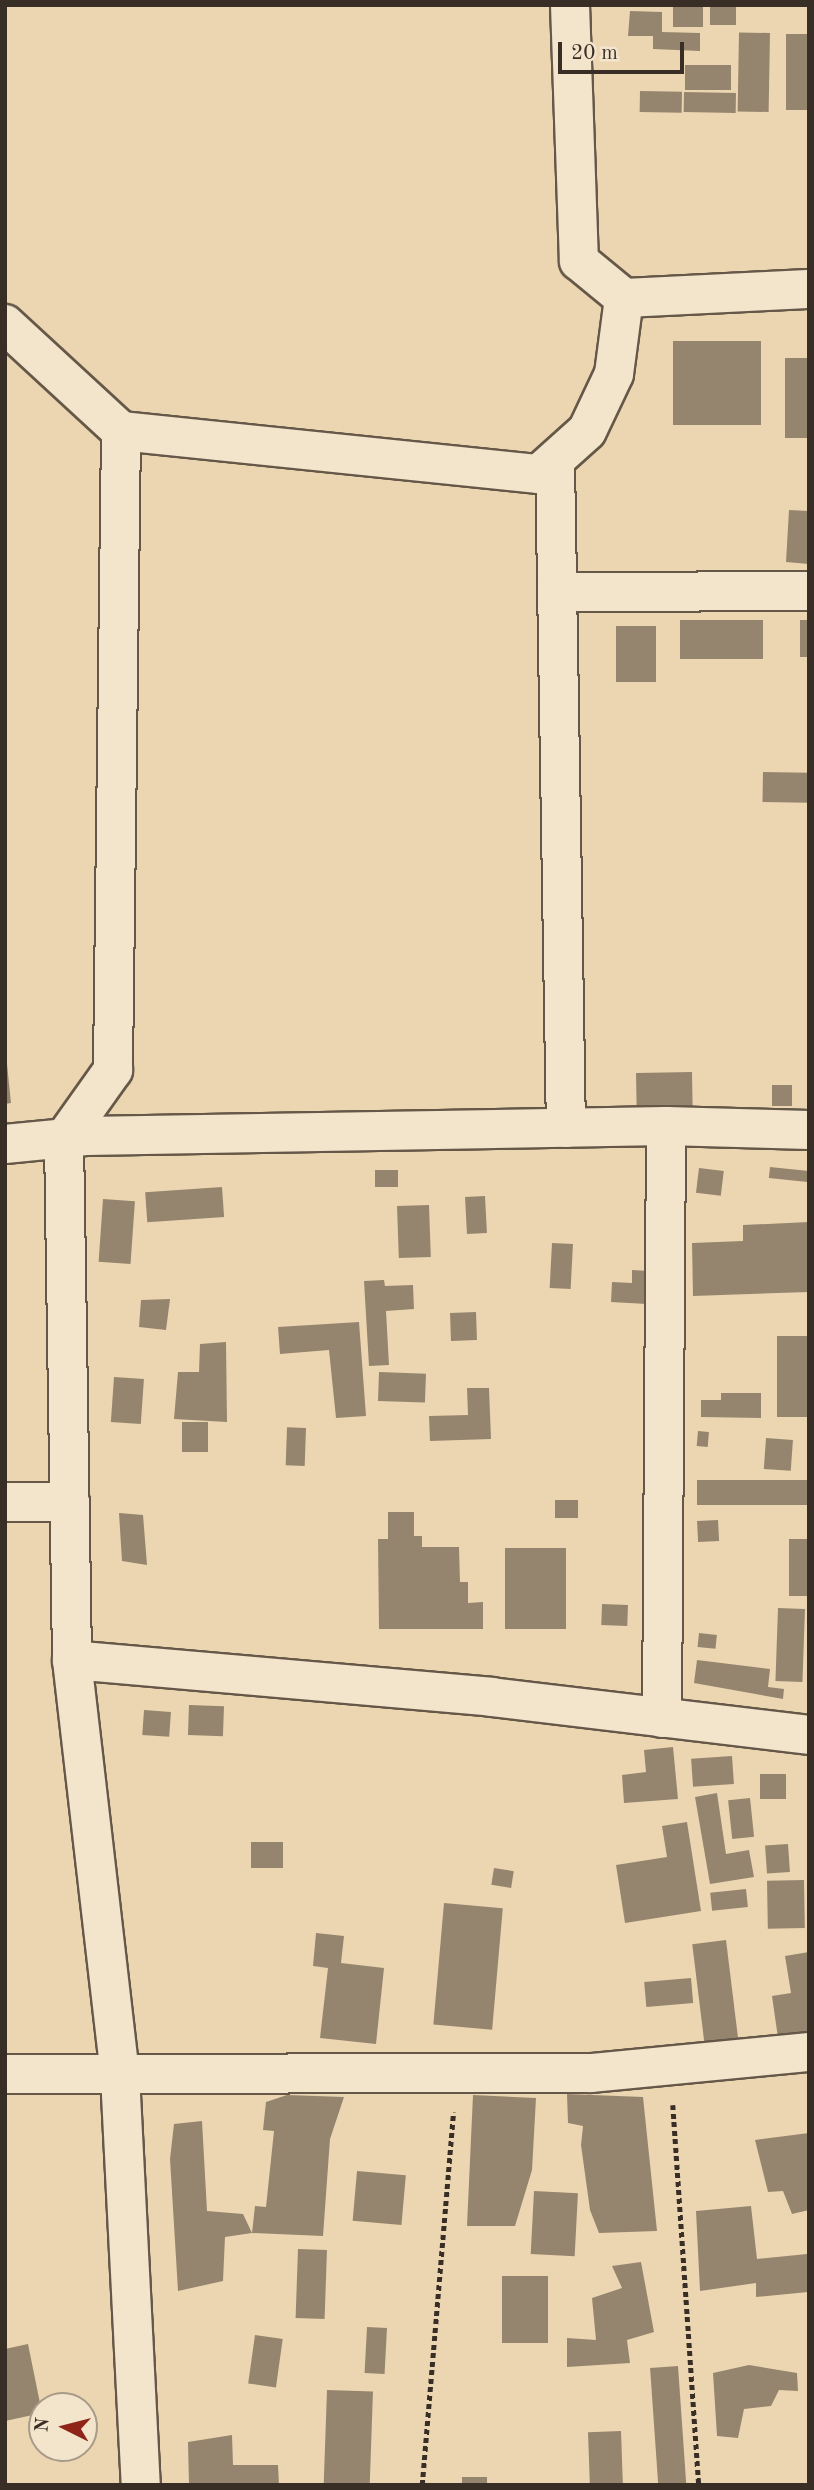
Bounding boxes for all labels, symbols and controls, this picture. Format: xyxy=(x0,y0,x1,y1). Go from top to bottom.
scale bar xyxy=(562,28,688,72)
text: 20 m xyxy=(571,43,618,64)
north arrow xyxy=(28,2392,98,2462)
text: N xyxy=(33,2417,54,2433)

